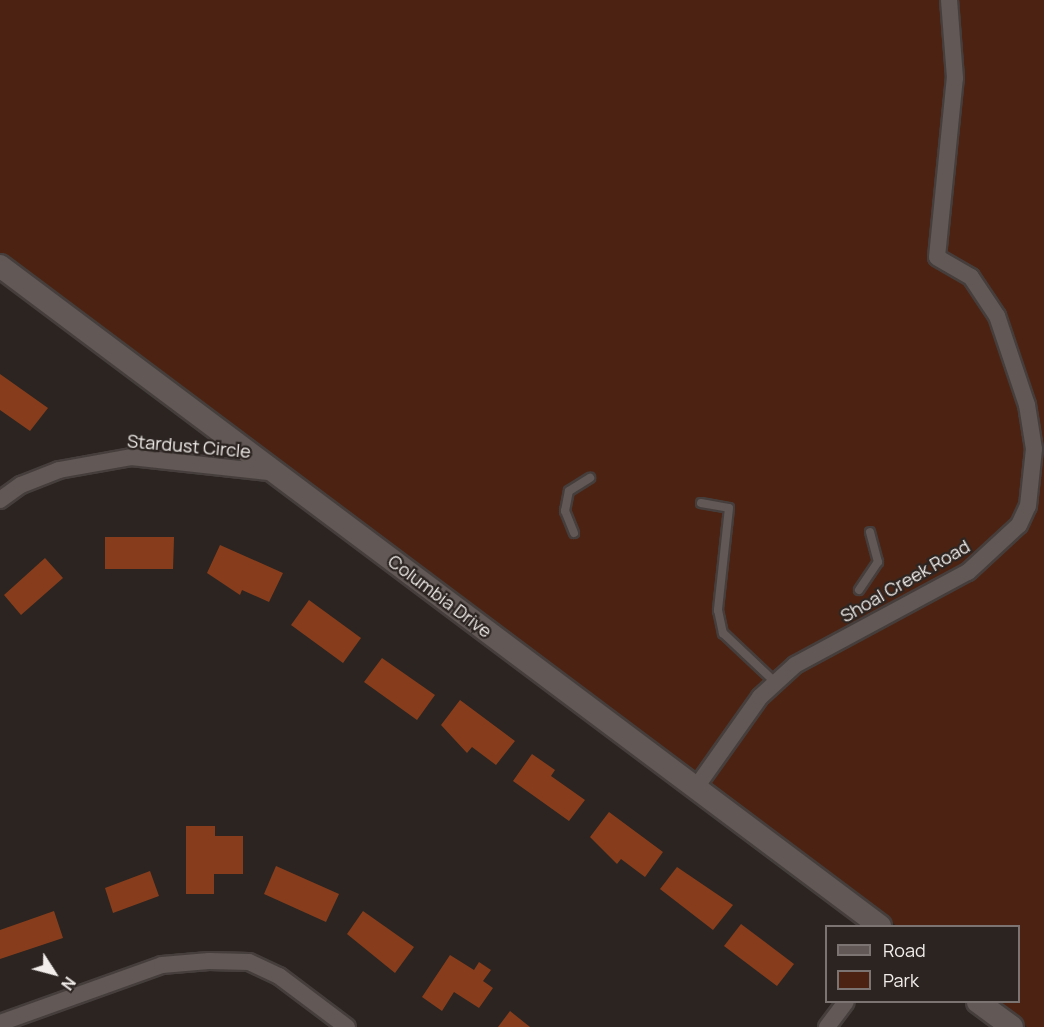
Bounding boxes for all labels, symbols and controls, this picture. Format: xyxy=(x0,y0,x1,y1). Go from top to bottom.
street label: Stardust Circle xyxy=(126,430,252,462)
street label: Shoal Creek Road xyxy=(837,535,973,627)
street label: Columbia Drive xyxy=(384,550,496,642)
legend xyxy=(825,925,1020,1003)
text: Road xyxy=(883,938,926,962)
north arrow xyxy=(24,943,84,1003)
text: Park xyxy=(883,968,919,992)
text: N xyxy=(56,972,81,995)

